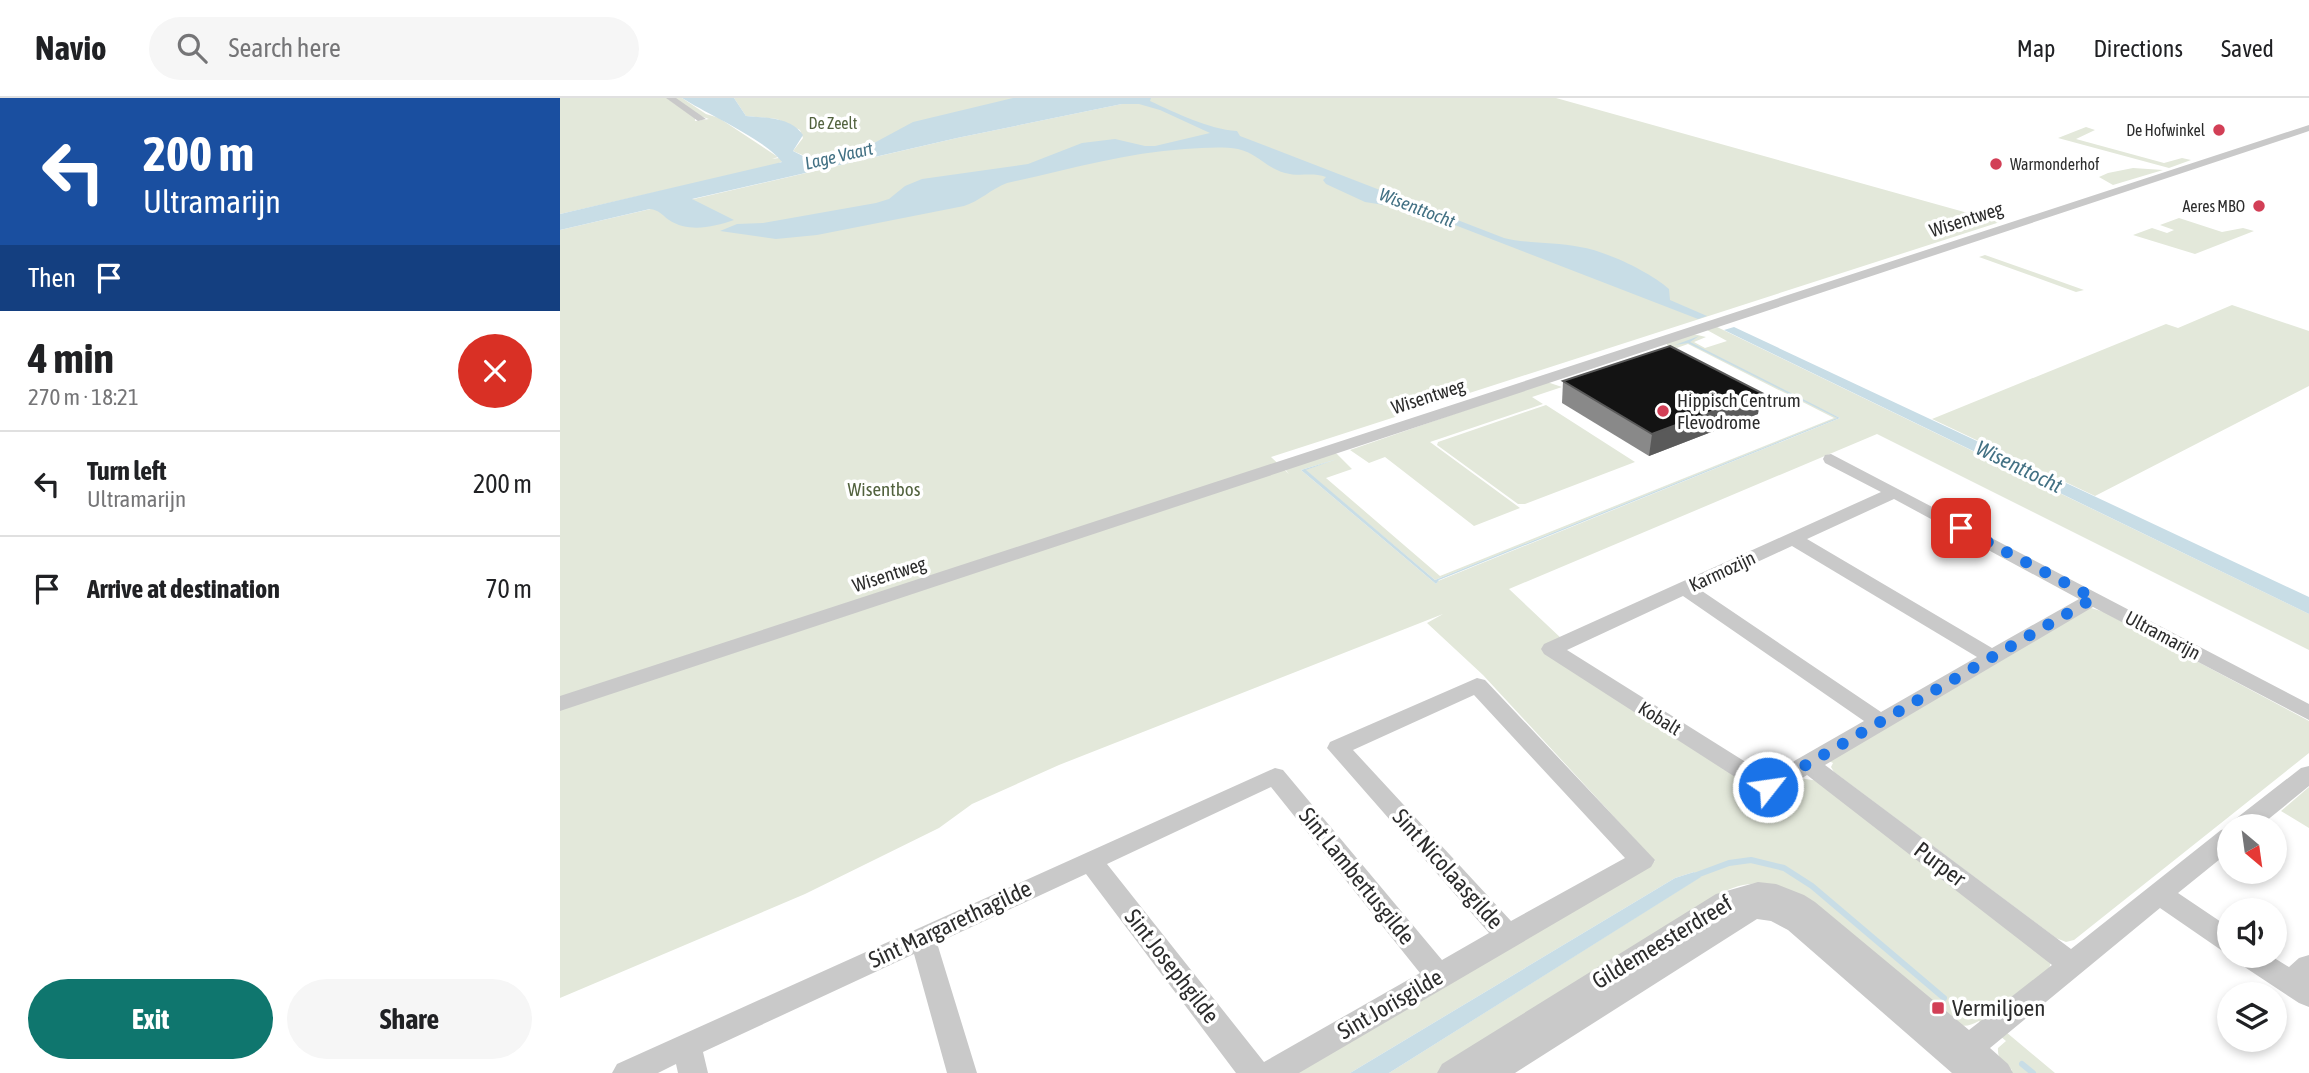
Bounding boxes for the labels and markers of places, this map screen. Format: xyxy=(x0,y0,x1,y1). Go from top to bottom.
place label: De Hofwinkel xyxy=(2126,121,2206,139)
marker: De Hofwinkel xyxy=(2211,122,2227,138)
place label: Warmonderhof xyxy=(2010,155,2100,173)
marker: Warmonderhof xyxy=(1988,156,2004,172)
place label: Aeres MBO xyxy=(2182,197,2245,215)
marker: Aeres MBO xyxy=(2251,198,2267,214)
place label: Hippisch Centrum Flevodrome xyxy=(1677,389,1801,433)
marker: Hippisch Centrum Flevodrome xyxy=(1655,403,1671,419)
pin xyxy=(1931,498,1991,558)
place label: Vermiljoen xyxy=(1952,995,2045,1021)
marker: Vermiljoen xyxy=(1930,1000,1946,1016)

